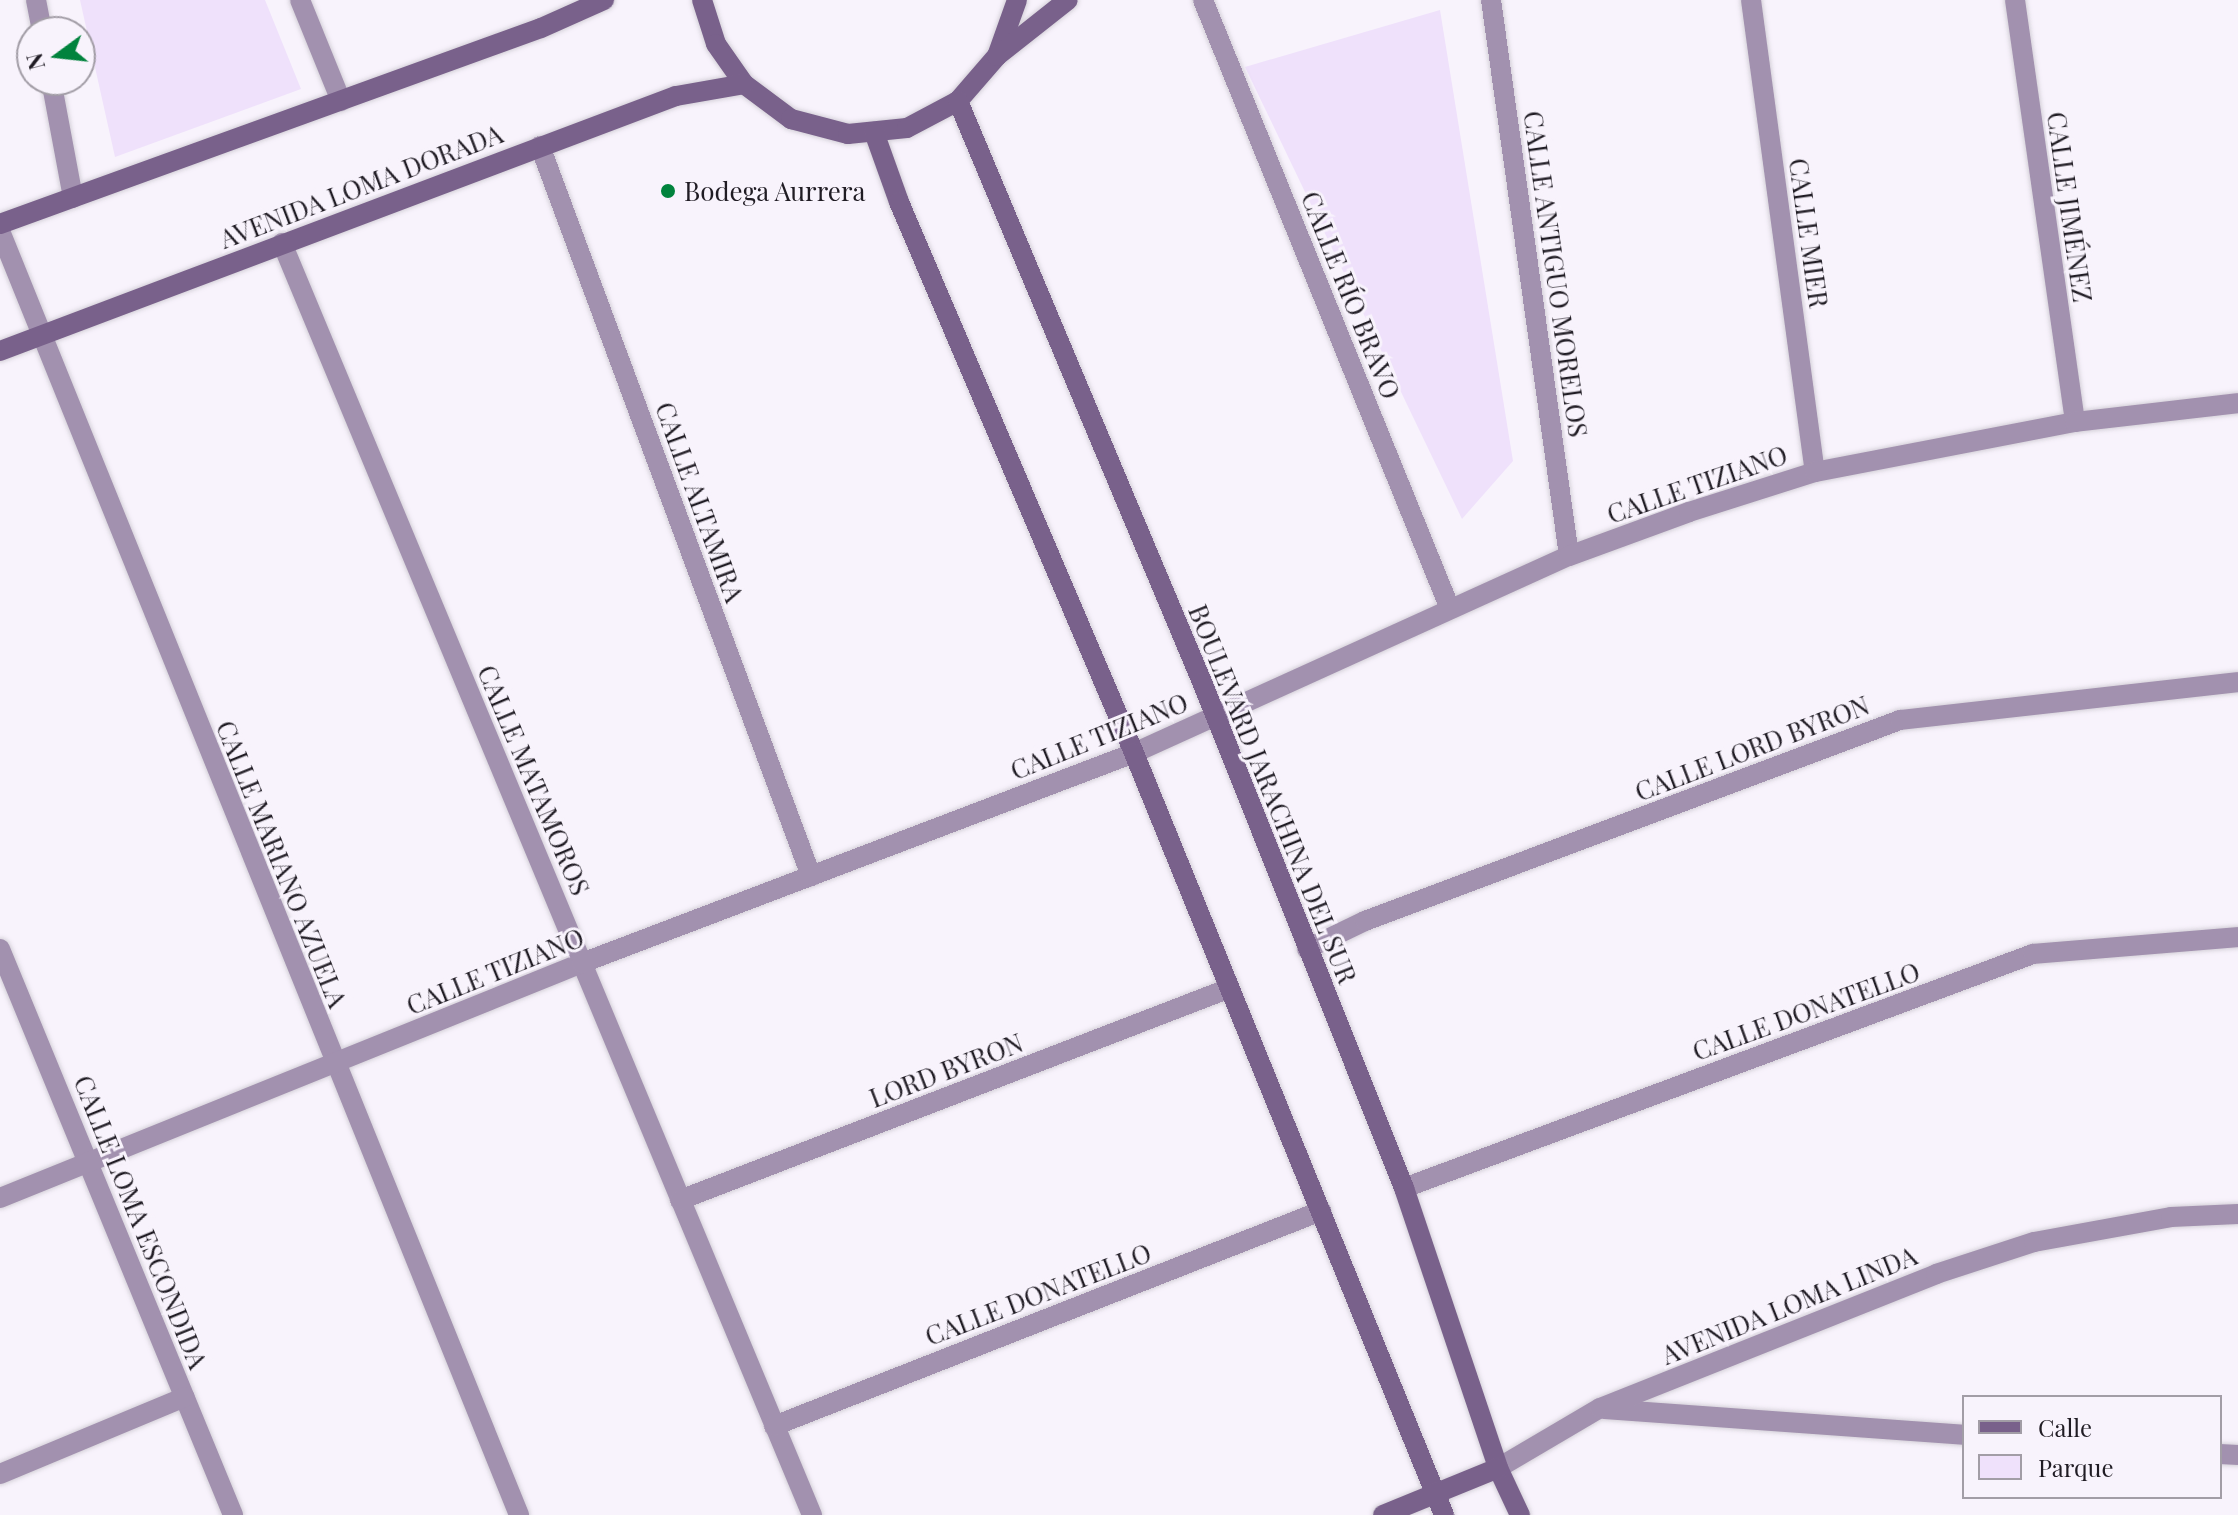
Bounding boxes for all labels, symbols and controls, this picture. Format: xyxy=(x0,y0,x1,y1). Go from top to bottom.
north arrow xyxy=(16,16,96,96)
text: N xyxy=(18,50,51,73)
street label: CALLE ANTIGUO MORELOS xyxy=(1518,108,1594,440)
street label: CALLE JIMÉNEZ xyxy=(2041,110,2099,304)
street label: AVENIDA LOMA DORADA xyxy=(215,118,507,254)
street label: CALLE MIER xyxy=(1783,156,1835,310)
place label: Bodega Aurrera xyxy=(684,175,867,207)
marker: Bodega Aurrera xyxy=(659,182,677,200)
street label: CALLE RÍO BRAVO xyxy=(1295,187,1407,403)
street label: CALLE ALTAMIRA xyxy=(649,397,751,607)
street label: CALLE TIZIANO xyxy=(1602,438,1792,530)
street label: BOULEVARD JARACHINA DEL SUR xyxy=(1182,600,1364,988)
street label: CALLE MATAMOROS xyxy=(471,660,597,900)
street label: CALLE TIZIANO xyxy=(1005,686,1193,786)
street label: CALLE LORD BYRON xyxy=(1630,689,1874,807)
street label: CALLE MARIANO AZUELA xyxy=(210,716,354,1012)
street label: CALLE TIZIANO xyxy=(401,921,589,1021)
street label: CALLE DONATELLO xyxy=(1688,955,1924,1067)
street label: LORD BYRON xyxy=(865,1026,1027,1114)
street label: CALLE LOMA ESCONDIDA xyxy=(68,1071,214,1373)
street label: CALLE DONATELLO xyxy=(921,1237,1155,1351)
street label: AVENIDA LOMA LINDA xyxy=(1657,1239,1921,1371)
legend xyxy=(1962,1395,2222,1499)
text: Calle xyxy=(2038,1411,2092,1443)
text: Parque xyxy=(2038,1451,2114,1483)

